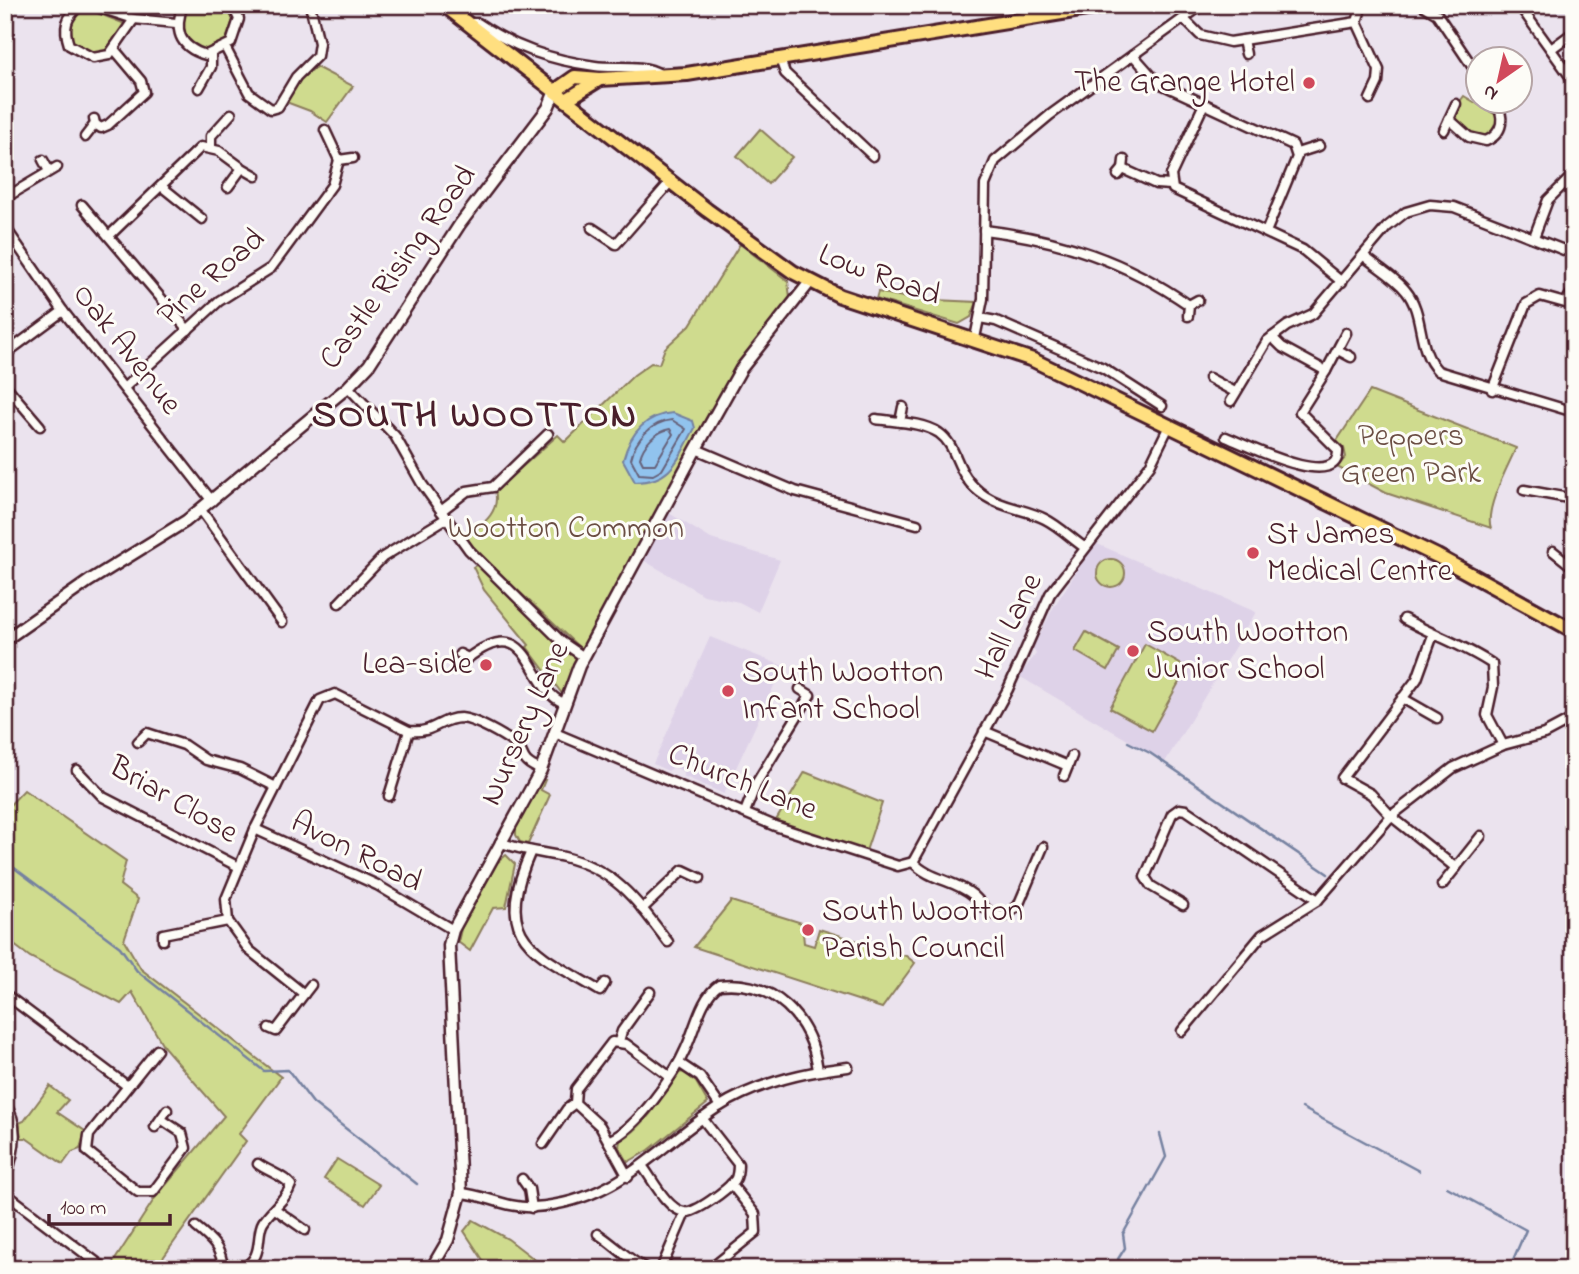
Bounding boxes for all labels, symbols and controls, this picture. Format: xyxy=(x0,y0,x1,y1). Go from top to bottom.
north arrow xyxy=(1464,46,1534,116)
place label: The Grange Hotel xyxy=(1074,60,1295,107)
marker: The Grange Hotel xyxy=(1301,75,1317,91)
text: N xyxy=(1478,77,1504,107)
street label: Castle Rising Road xyxy=(309,156,489,380)
street label: Pine Road xyxy=(147,218,277,338)
street label: Low Road xyxy=(811,232,947,320)
street label: Oak Avenue xyxy=(59,274,193,426)
district label: SOUTH WOOTTON xyxy=(312,389,638,445)
park label: Peppers Green Park xyxy=(1341,414,1482,498)
park label: Wootton Common xyxy=(448,506,684,553)
place label: St James Medical Centre xyxy=(1267,512,1453,596)
marker: St James Medical Centre xyxy=(1245,545,1261,561)
street label: Hall Lane xyxy=(964,565,1056,688)
place label: South Wootton Junior School xyxy=(1147,610,1348,694)
street label: Nursery Lane xyxy=(469,634,583,814)
place label: Lea-side xyxy=(362,642,473,689)
marker: South Wootton Junior School xyxy=(1125,643,1141,659)
place label: South Wootton Infant School xyxy=(742,650,943,734)
marker: Lea-side xyxy=(478,657,494,673)
marker: South Wootton Infant School xyxy=(720,683,736,699)
street label: Church Lane xyxy=(660,732,824,835)
street label: Briar Close xyxy=(99,744,247,857)
street label: Avon Road xyxy=(282,800,430,906)
place label: South Wootton Parish Council xyxy=(822,889,1023,973)
marker: South Wootton Parish Council xyxy=(800,922,816,938)
scale bar xyxy=(49,1183,170,1227)
text: 100 m xyxy=(60,1194,106,1224)

